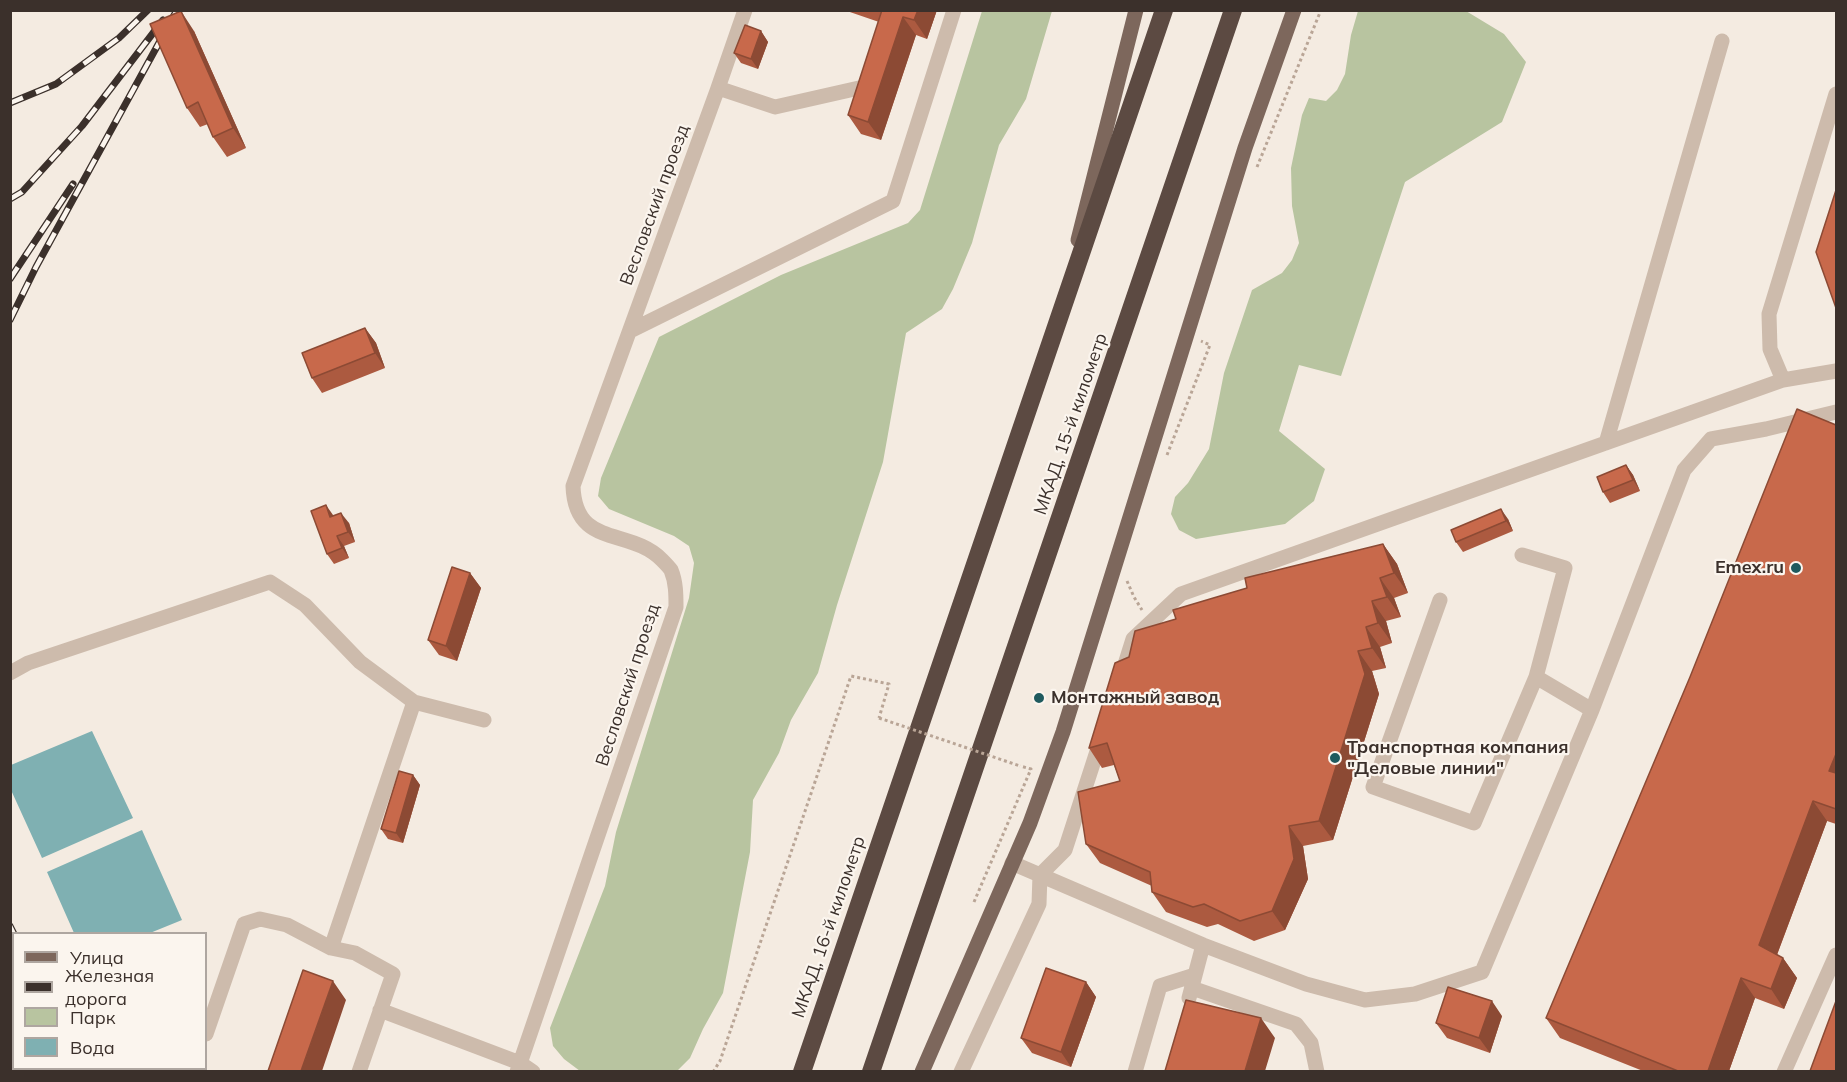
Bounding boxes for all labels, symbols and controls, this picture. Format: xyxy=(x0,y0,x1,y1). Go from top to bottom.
street label: Весловский проезд xyxy=(616,122,694,288)
street label: МКАД, 15-й километр xyxy=(1030,330,1112,518)
place label: Emex.ru xyxy=(1715,557,1784,579)
marker: Emex.ru xyxy=(1789,561,1803,575)
street label: Весловский проезд xyxy=(592,601,664,769)
place label: Монтажный завод xyxy=(1051,687,1219,709)
marker: Монтажный завод xyxy=(1032,691,1046,705)
place label: Транспортная компания "Деловые линии" xyxy=(1347,737,1569,780)
marker: Транспортная компания "Деловые линии" xyxy=(1328,751,1342,765)
street label: МКАД, 16-й километр xyxy=(788,833,870,1021)
legend xyxy=(12,932,207,1070)
text: Улица xyxy=(70,946,124,969)
text: Железная дорога xyxy=(65,964,154,1010)
text: Парк xyxy=(70,1006,115,1029)
text: Вода xyxy=(70,1036,115,1059)

